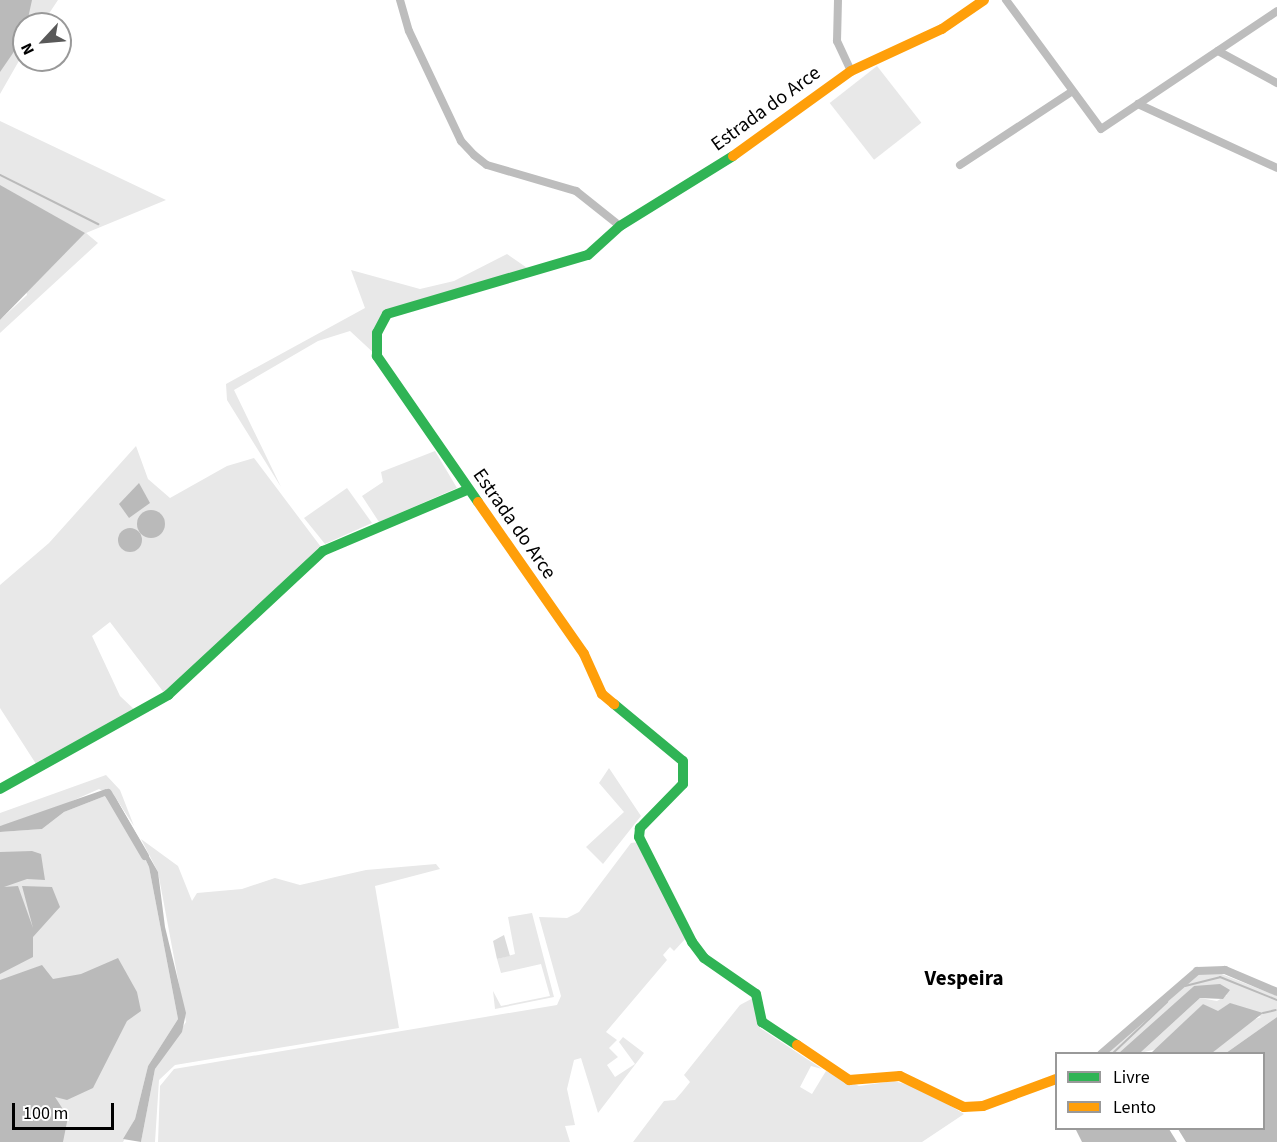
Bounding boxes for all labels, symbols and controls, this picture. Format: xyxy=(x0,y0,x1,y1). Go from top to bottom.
north arrow xyxy=(12,12,72,72)
text: N xyxy=(15,39,40,59)
street label: Estrada do Arce xyxy=(707,61,825,157)
street label: Estrada do Arce xyxy=(467,464,561,584)
district label: Vespeira xyxy=(924,965,1004,991)
legend xyxy=(1055,1052,1265,1130)
text: Livre xyxy=(1113,1065,1150,1090)
scale bar xyxy=(15,1091,117,1129)
text: Lento xyxy=(1113,1095,1156,1120)
text: 100 m xyxy=(23,1101,68,1126)

